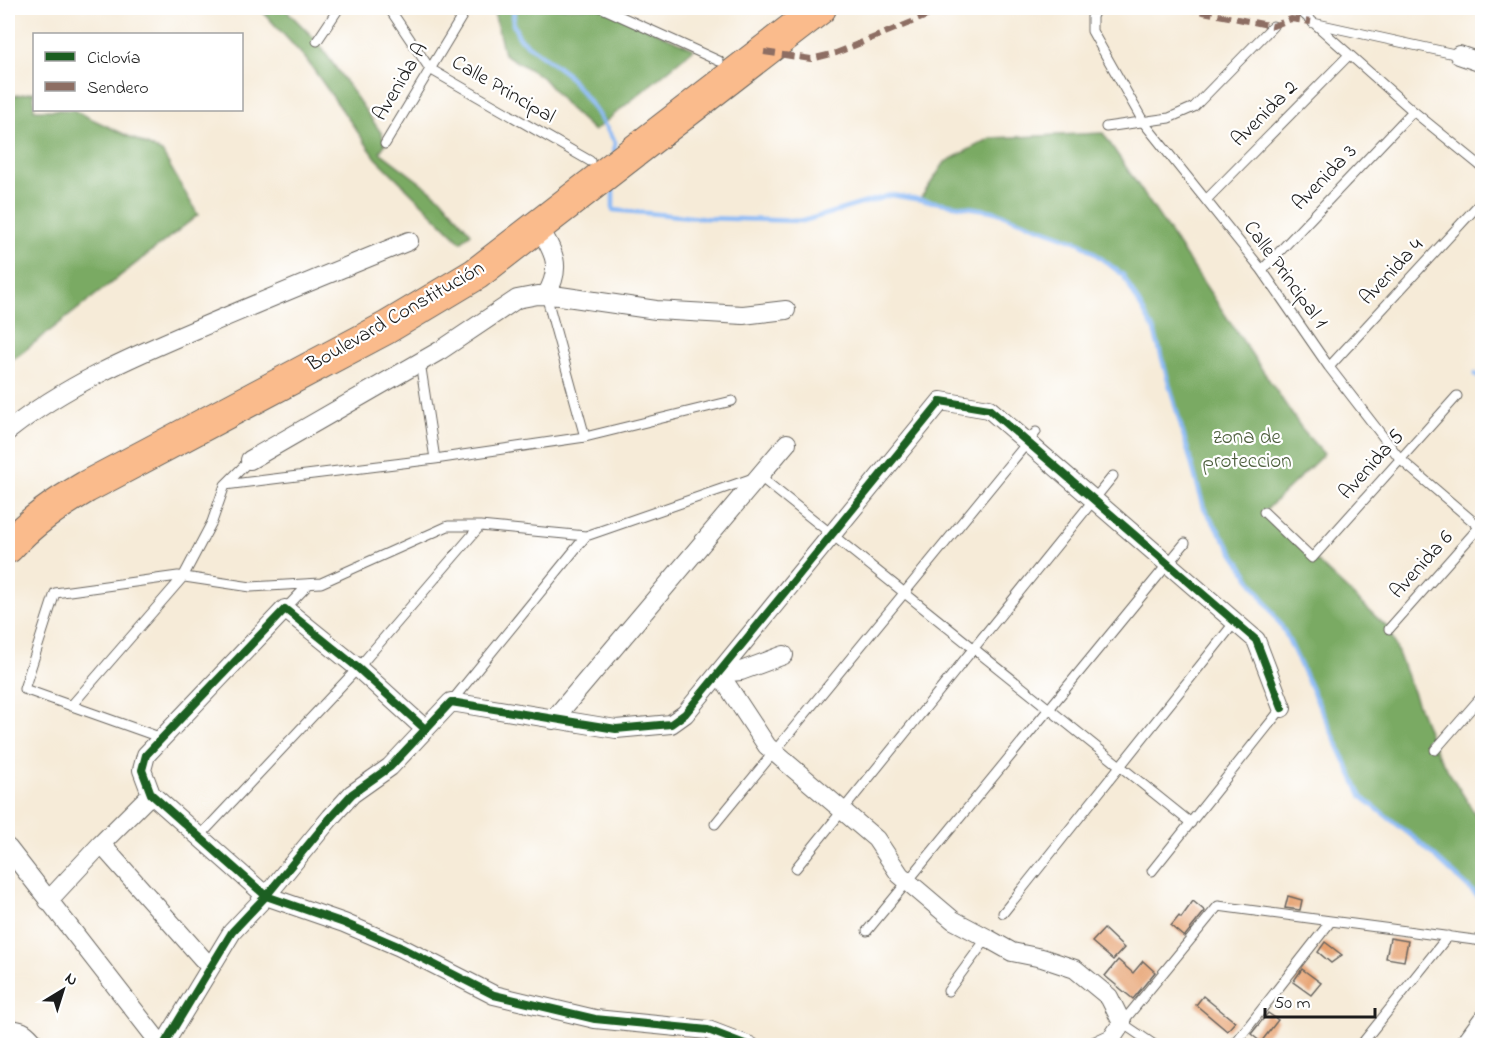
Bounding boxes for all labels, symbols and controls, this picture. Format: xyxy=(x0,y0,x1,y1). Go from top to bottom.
legend xyxy=(33,33,243,111)
street label: Avenida A xyxy=(366,37,436,127)
text: Ciclovía xyxy=(87,46,140,72)
street label: Calle Principal xyxy=(445,48,561,132)
street label: Avenida 2 xyxy=(1225,74,1305,154)
text: Sendero xyxy=(87,76,149,102)
street label: Avenida 3 xyxy=(1286,138,1364,218)
street label: Calle Principal 1 xyxy=(1235,215,1335,336)
street label: Avenida 4 xyxy=(1353,231,1431,312)
street label: Boulevard Constitución xyxy=(301,254,490,381)
park label: zona de proteccion xyxy=(1202,423,1292,477)
street label: Avenida 5 xyxy=(1332,423,1412,507)
street label: Avenida 6 xyxy=(1383,524,1461,606)
north arrow xyxy=(33,960,93,1020)
text: N xyxy=(59,967,83,993)
scale bar xyxy=(1265,981,1374,1019)
text: 50 m xyxy=(1274,991,1311,1017)

